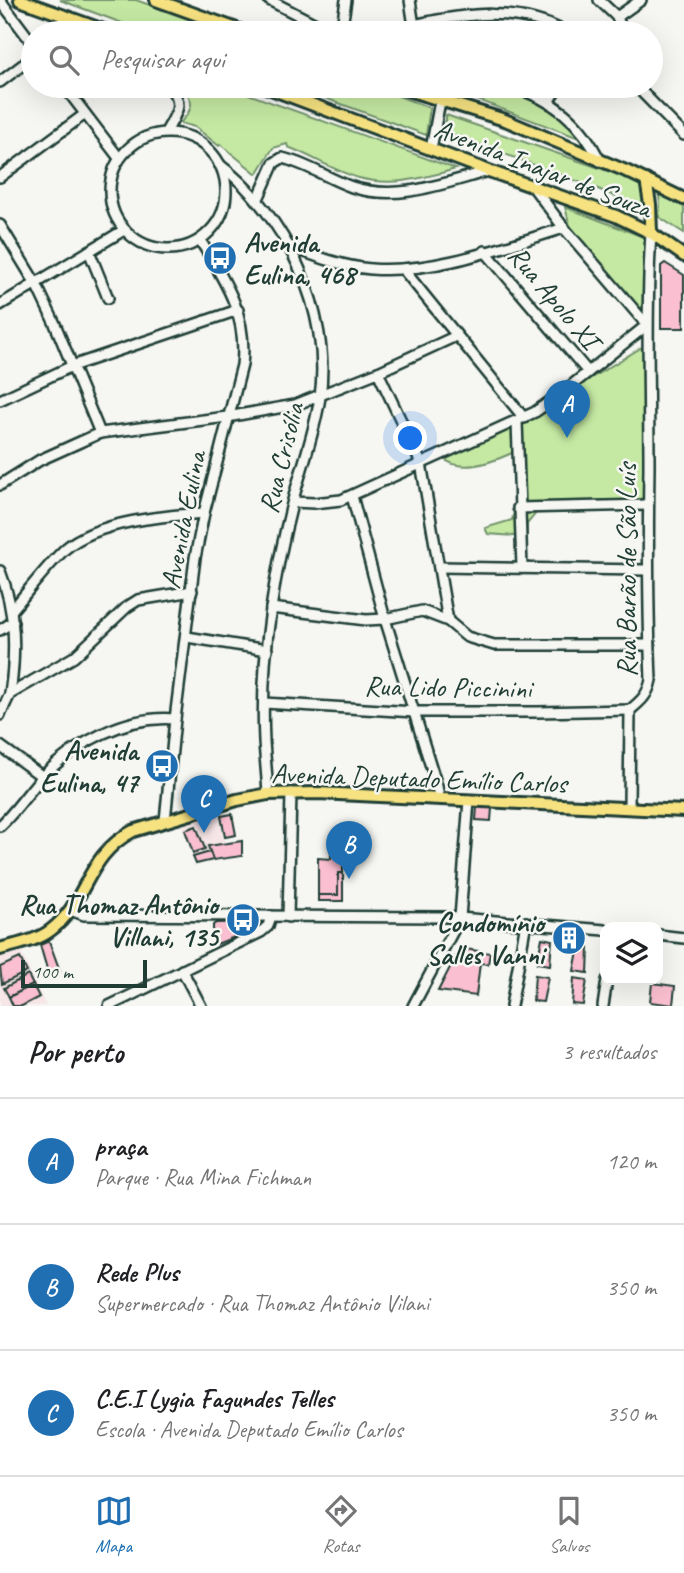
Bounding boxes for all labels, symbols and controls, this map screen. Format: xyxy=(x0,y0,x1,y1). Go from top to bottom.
search box xyxy=(21,21,663,98)
icon: search xyxy=(45,41,83,79)
text: Pesquisar aqui xyxy=(101,43,225,76)
street label: Avenida Inajar de Souza xyxy=(430,111,659,226)
place label: Avenida Eulina, 468 xyxy=(244,225,359,292)
street label: Rua Apolo XI xyxy=(501,238,611,360)
bus stop icon: Avenida Eulina, 468 xyxy=(201,239,239,277)
pin: A xyxy=(544,380,590,438)
street label: Rua Crisólia xyxy=(250,398,312,517)
your location xyxy=(393,421,427,455)
street label: Avenida Eulina xyxy=(153,446,214,592)
street label: Rua Barão de São Luís xyxy=(609,461,644,677)
street label: Rua Lido Piccinini xyxy=(364,668,536,706)
place label: Avenida Eulina, 47 xyxy=(40,733,141,800)
bus stop icon: Avenida Eulina, 47 xyxy=(143,747,181,785)
street label: Avenida Deputado Emílio Carlos xyxy=(271,755,570,801)
pin: C xyxy=(181,775,227,833)
pin: B xyxy=(326,821,372,879)
place label: Rua Thomaz Antônio Villani, 135 xyxy=(19,887,221,954)
bus stop icon: Rua Thomaz Antônio Villani, 135 xyxy=(224,901,262,939)
place label: Condomínio Salles Vanni xyxy=(426,905,547,972)
building icon: Condomínio Salles Vanni xyxy=(550,919,588,957)
map controls xyxy=(600,922,663,985)
button: layers xyxy=(600,922,663,985)
scale bar xyxy=(21,957,147,989)
text: 100 m xyxy=(32,960,73,984)
text: Por perto xyxy=(28,1033,123,1071)
text: 3 resultados xyxy=(562,1037,656,1066)
text: praça xyxy=(95,1130,147,1163)
text: A xyxy=(45,1147,57,1176)
text: 120 m xyxy=(607,1147,656,1176)
text: Parque · Rua Mina Fichman xyxy=(95,1163,311,1192)
text: Rede Plus xyxy=(95,1256,179,1289)
text: B xyxy=(45,1273,57,1302)
text: 350 m xyxy=(607,1273,656,1302)
text: Supermercado · Rua Thomaz Antônio Vilani xyxy=(95,1289,429,1318)
text: C.E.I Lygia Fagundes Telles xyxy=(95,1382,334,1415)
text: C xyxy=(46,1399,56,1428)
text: 350 m xyxy=(607,1399,656,1428)
text: Escola · Avenida Deputado Emílio Carlos xyxy=(95,1415,403,1444)
tab: Mapa xyxy=(95,1492,133,1558)
tab: Rotas xyxy=(322,1492,360,1558)
tab: Salvos xyxy=(549,1492,589,1558)

